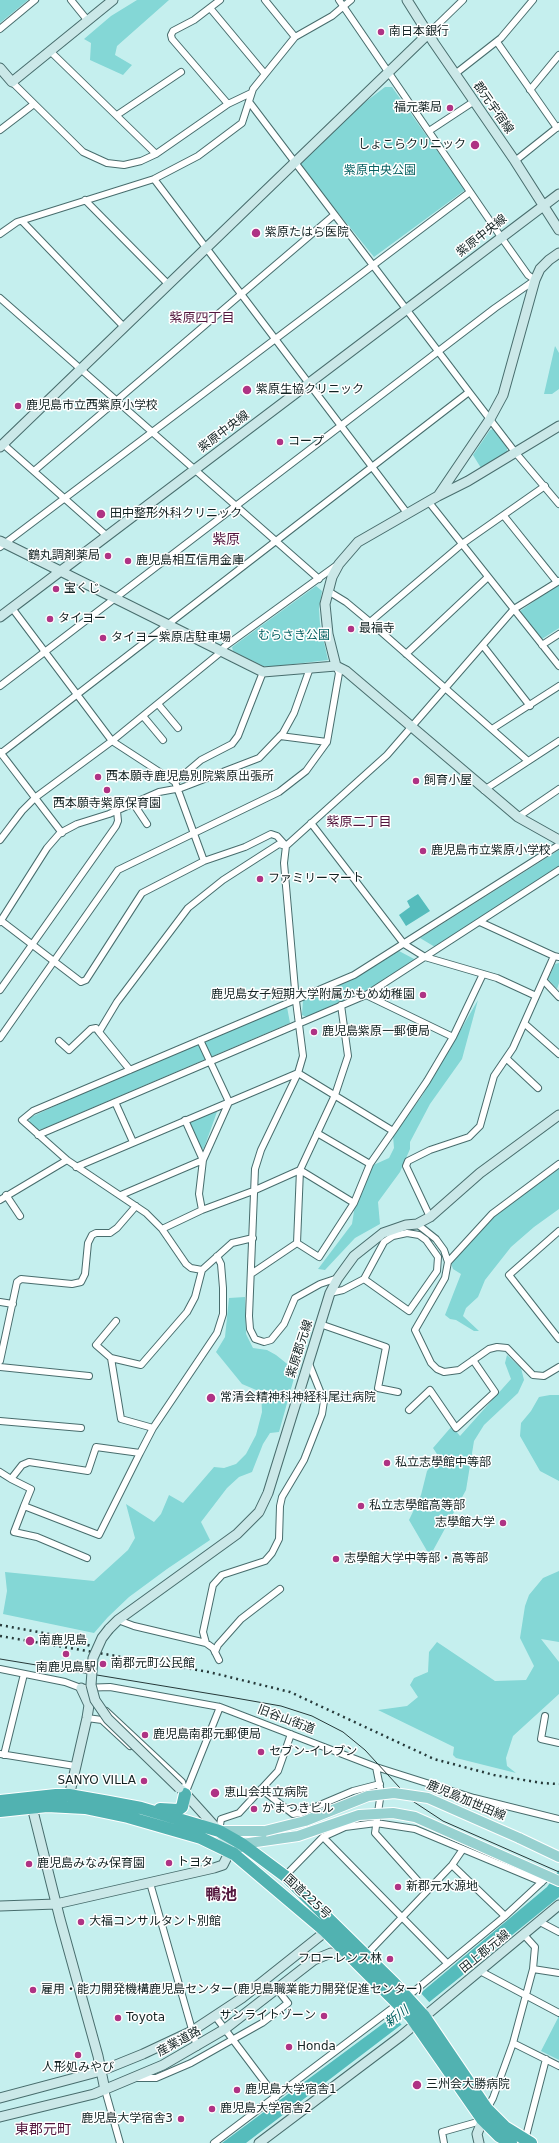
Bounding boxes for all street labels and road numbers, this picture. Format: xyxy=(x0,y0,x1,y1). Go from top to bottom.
street label: 郡元宇宿線 xyxy=(470,79,516,137)
street label: 紫原中央線 xyxy=(454,212,510,260)
street label: 紫原中央線 xyxy=(196,408,252,456)
street label: 紫原郡元線 xyxy=(284,1318,316,1380)
street label: 旧谷山街道 xyxy=(255,1703,317,1737)
street label: 鹿児島加世田線 xyxy=(425,1778,507,1824)
street label: 国道225号 xyxy=(281,1872,333,1922)
street label: 田上郡元線 xyxy=(457,1928,513,1976)
street label: 産業道路 xyxy=(155,2024,203,2060)

